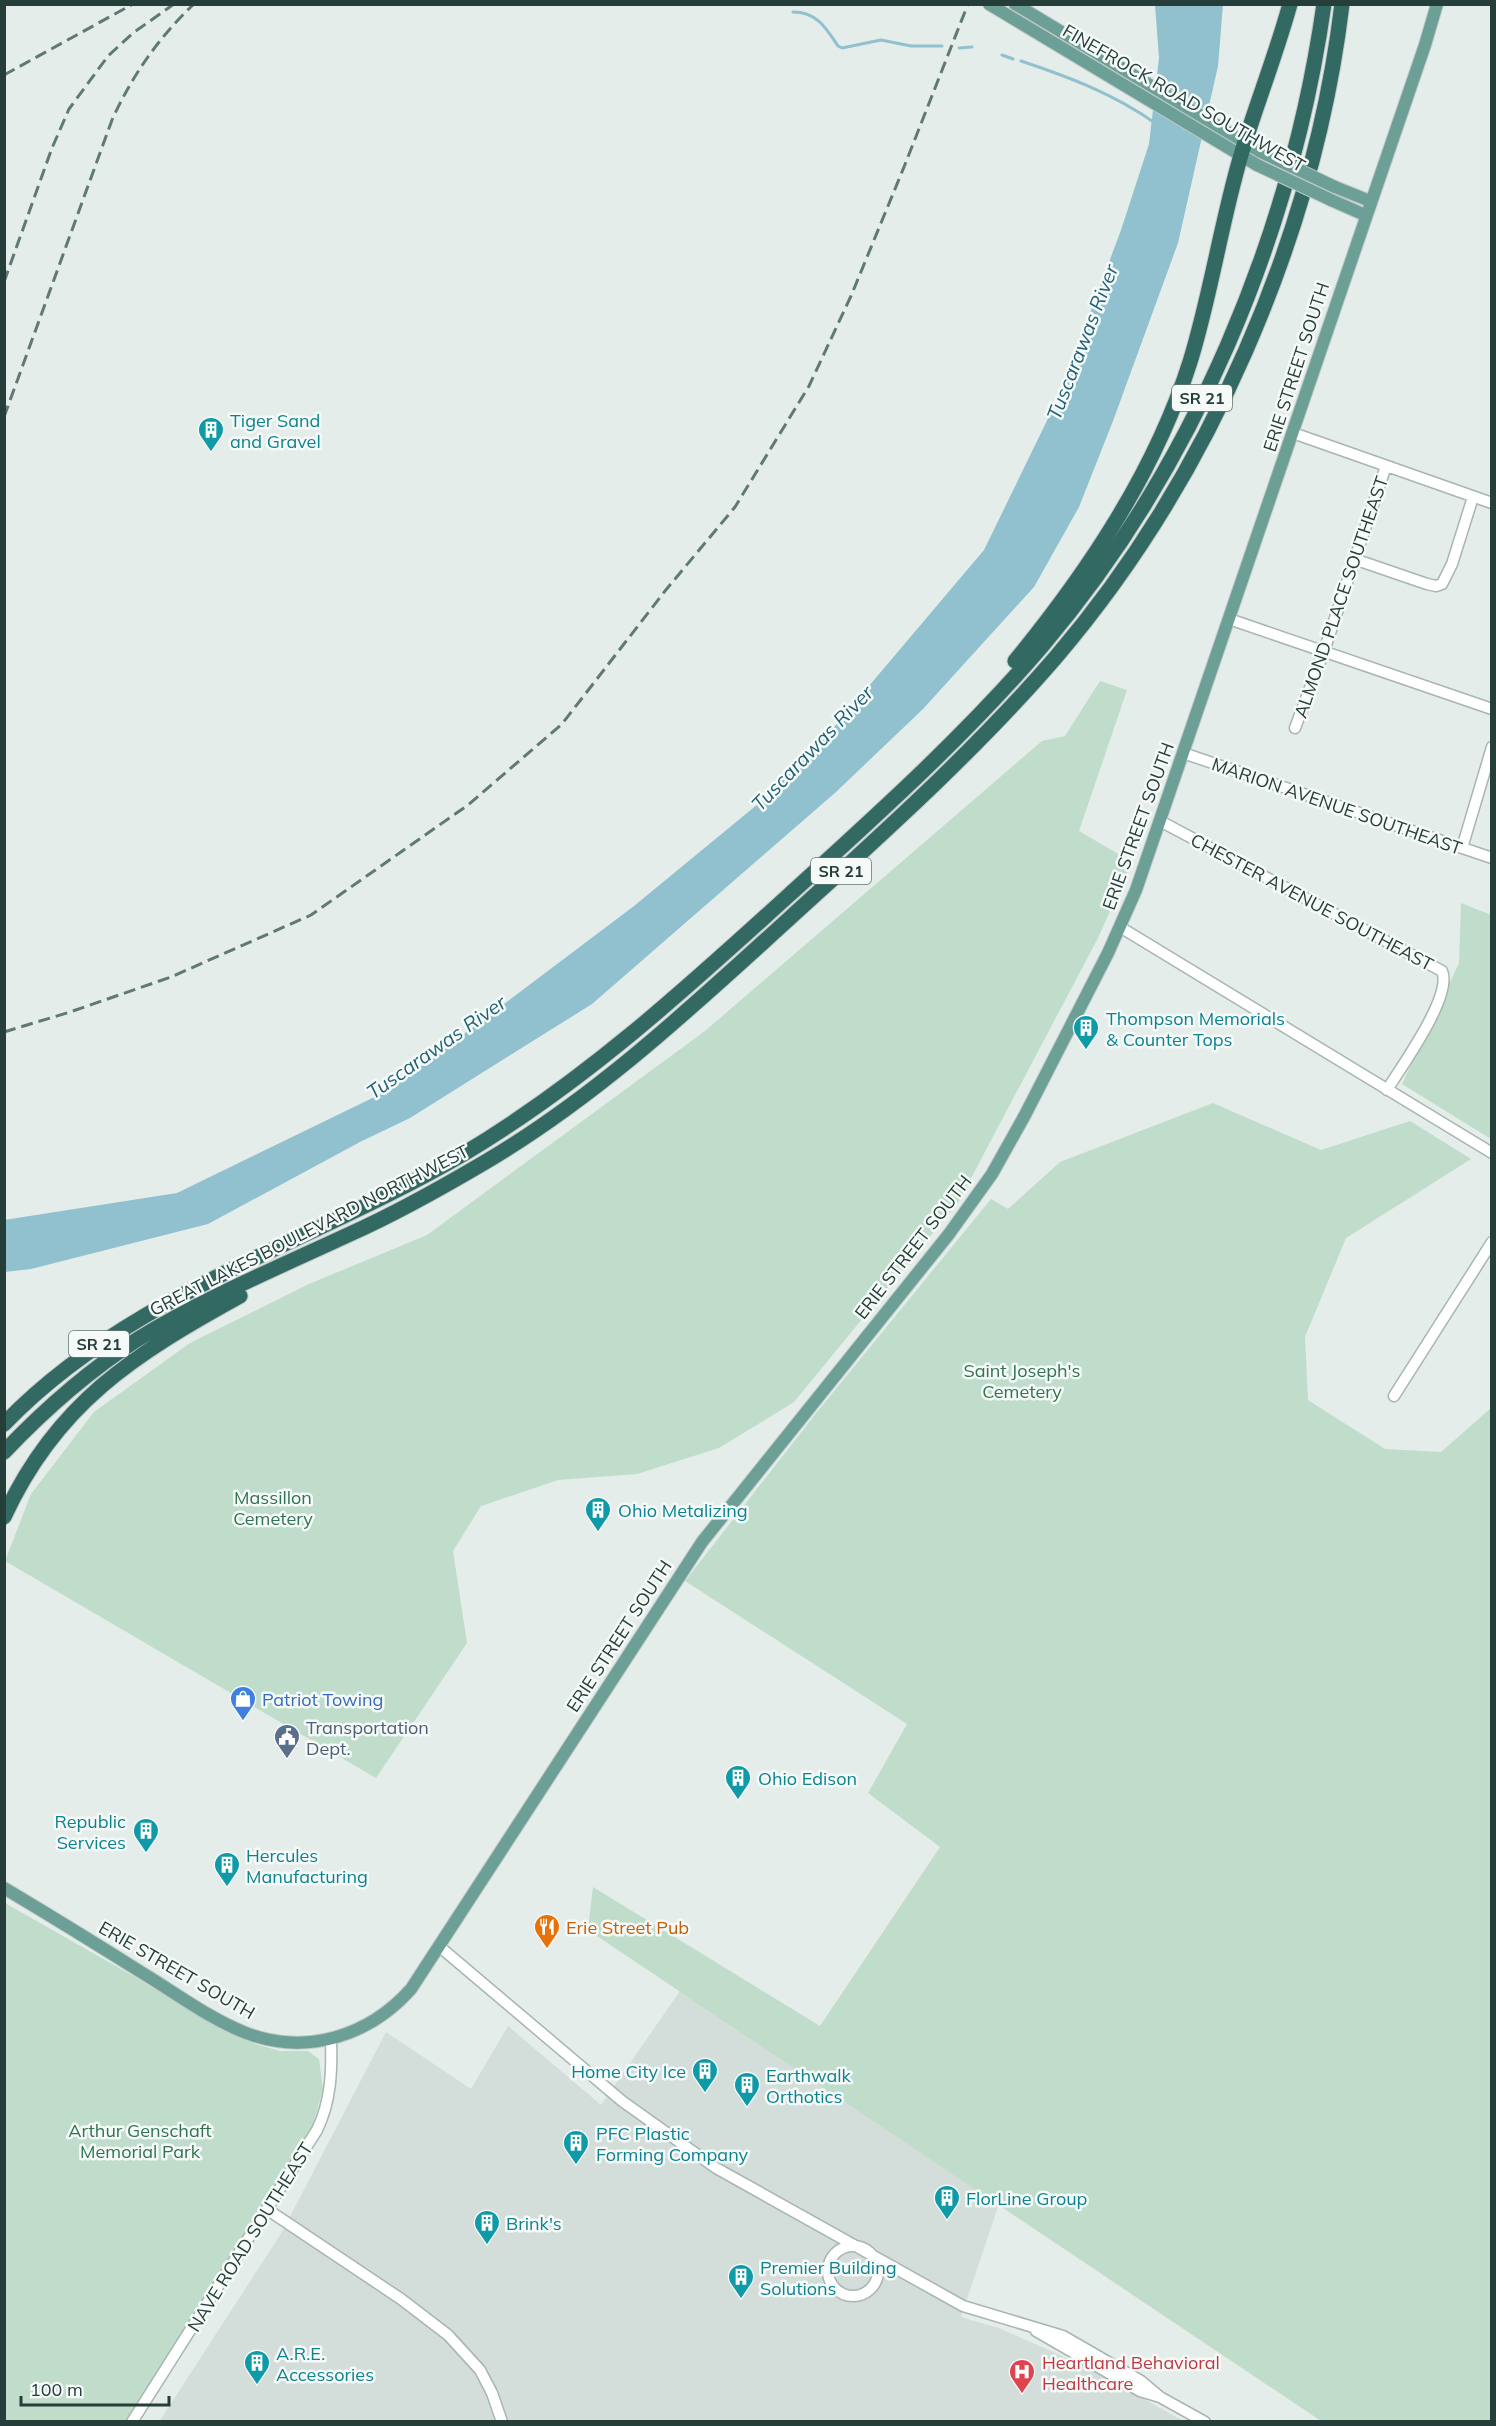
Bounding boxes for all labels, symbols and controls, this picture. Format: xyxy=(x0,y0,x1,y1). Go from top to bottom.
street label: FINEFROCK ROAD SOUTHWEST xyxy=(1059,19,1309,177)
water label: Tuscarawas River xyxy=(1041,260,1123,423)
street label: ERIE STREET SOUTH xyxy=(1258,279,1334,455)
road number: SR 21 xyxy=(1172,385,1232,411)
place label: Tiger Sand and Gravel xyxy=(230,409,321,453)
building icon: Tiger Sand and Gravel xyxy=(196,415,226,453)
street label: ALMOND PLACE SOUTHEAST xyxy=(1289,473,1393,721)
water label: Tuscarawas River xyxy=(746,680,879,816)
street label: ERIE STREET SOUTH xyxy=(1097,739,1179,913)
street label: MARION AVENUE SOUTHEAST xyxy=(1209,752,1465,860)
street label: CHESTER AVENUE SOUTHEAST xyxy=(1187,828,1437,976)
road number: SR 21 xyxy=(811,858,871,884)
water label: Tuscarawas River xyxy=(361,989,511,1104)
place label: Thompson Memorials & Counter Tops xyxy=(1106,1007,1285,1051)
building icon: Thompson Memorials & Counter Tops xyxy=(1071,1013,1101,1051)
street label: GREAT LAKES BOULEVARD NORTHWEST xyxy=(146,1139,473,1321)
street label: ERIE STREET SOUTH xyxy=(850,1170,976,1324)
road number: SR 21 xyxy=(69,1331,129,1357)
park label: Saint Joseph's Cemetery xyxy=(963,1359,1081,1403)
park label: Massillon Cemetery xyxy=(233,1486,313,1530)
building icon: Ohio Metalizing xyxy=(583,1495,613,1533)
place label: Ohio Metalizing xyxy=(618,1499,748,1522)
street label: ERIE STREET SOUTH xyxy=(561,1556,677,1716)
shop icon: Patriot Towing xyxy=(228,1684,258,1722)
place label: Patriot Towing xyxy=(262,1688,383,1711)
place label: Transportation Dept. xyxy=(306,1716,429,1760)
public building icon: Transportation Dept. xyxy=(272,1722,302,1760)
building icon: Ohio Edison xyxy=(723,1763,753,1801)
place label: Ohio Edison xyxy=(758,1767,857,1790)
place label: Republic Services xyxy=(54,1810,126,1854)
building icon: Republic Services xyxy=(131,1816,161,1854)
place label: Hercules Manufacturing xyxy=(246,1844,368,1888)
building icon: Hercules Manufacturing xyxy=(212,1850,242,1888)
restaurant icon: Erie Street Pub xyxy=(532,1912,562,1950)
street label: ERIE STREET SOUTH xyxy=(95,1916,259,2024)
place label: Erie Street Pub xyxy=(566,1916,689,1939)
building icon: Home City Ice xyxy=(690,2056,720,2094)
place label: Home City Ice xyxy=(571,2060,686,2083)
place label: Earthwalk Orthotics xyxy=(766,2064,852,2108)
building icon: Earthwalk Orthotics xyxy=(732,2070,762,2108)
park label: Arthur Genschaft Memorial Park xyxy=(68,2119,212,2163)
place label: PFC Plastic Forming Company xyxy=(596,2122,749,2166)
building icon: PFC Plastic Forming Company xyxy=(561,2128,591,2166)
street label: NAVE ROAD SOUTHEAST xyxy=(182,2138,318,2336)
building icon: FlorLine Group xyxy=(932,2183,962,2221)
place label: FlorLine Group xyxy=(966,2187,1087,2210)
building icon: Brink's xyxy=(472,2208,502,2246)
place label: Brink's xyxy=(506,2212,562,2235)
place label: Premier Building Solutions xyxy=(760,2256,897,2300)
building icon: Premier Building Solutions xyxy=(726,2262,756,2300)
place label: A.R.E. Accessories xyxy=(276,2342,374,2386)
building icon: A.R.E. Accessories xyxy=(242,2348,272,2386)
place label: Heartland Behavioral Healthcare xyxy=(1042,2351,1220,2395)
hospital icon: Heartland Behavioral Healthcare xyxy=(1007,2357,1037,2395)
scale bar xyxy=(21,2369,170,2407)
text: 100 m xyxy=(30,2378,83,2401)

